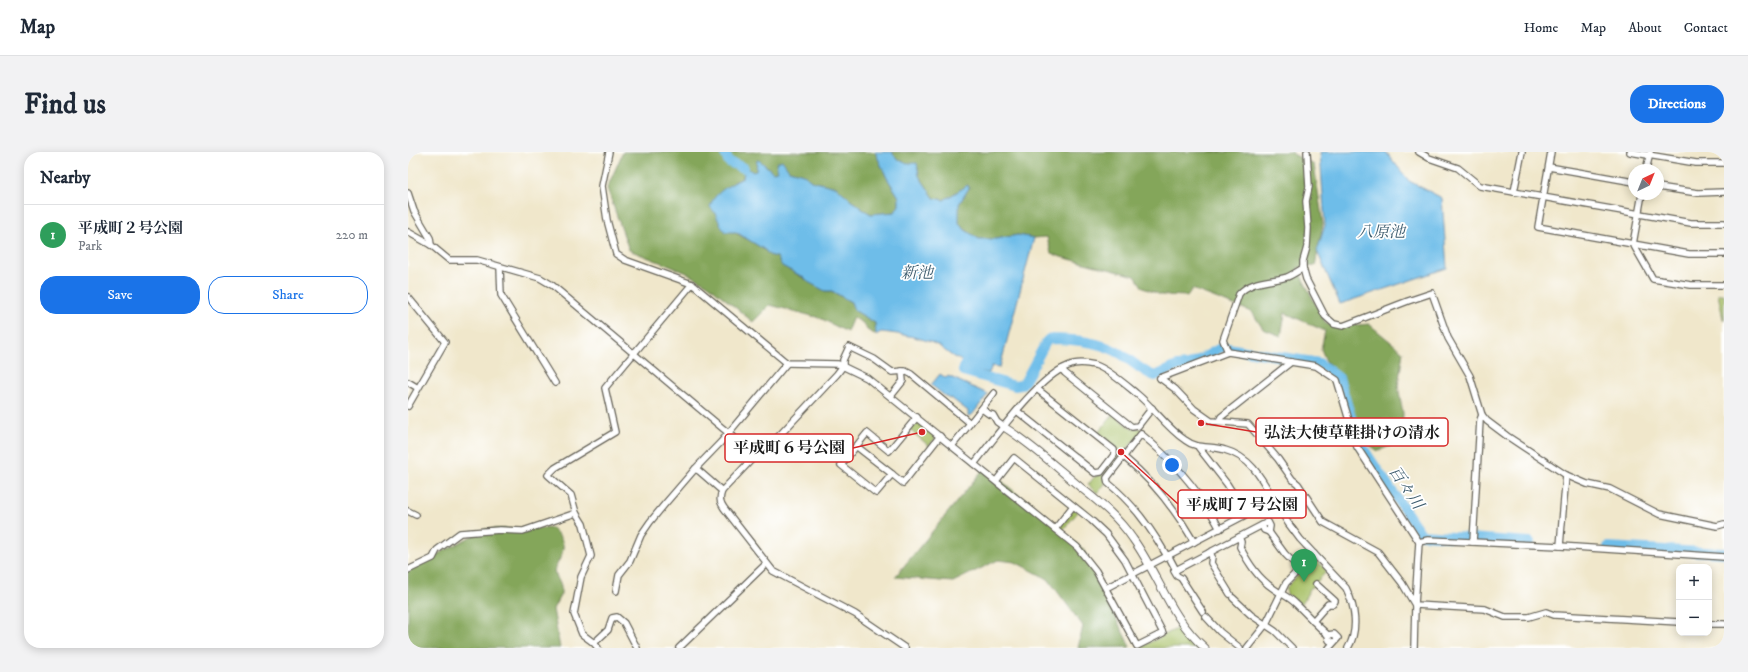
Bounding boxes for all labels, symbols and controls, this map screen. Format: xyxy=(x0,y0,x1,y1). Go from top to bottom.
text: Map xyxy=(20,16,55,39)
text: Home xyxy=(1524,19,1558,37)
text: Map xyxy=(1580,19,1606,37)
text: About xyxy=(1628,19,1662,37)
text: Contact xyxy=(1684,19,1728,37)
button: Directions xyxy=(1630,85,1724,123)
text: Find us xyxy=(24,87,106,122)
north arrow xyxy=(1628,164,1664,200)
text: Nearby xyxy=(40,167,90,189)
text: 平成町２号公園 xyxy=(78,219,183,238)
water label: 八原池 xyxy=(1357,222,1407,242)
text: 1 xyxy=(51,227,55,243)
text: 220 m xyxy=(336,227,368,243)
text: Park xyxy=(78,238,102,254)
water label: 新池 xyxy=(901,263,935,283)
button: Save xyxy=(40,276,200,314)
button: Share xyxy=(208,276,368,314)
callout: 弘法大使草鞋掛けの清水 xyxy=(1256,418,1448,446)
text: 弘法大使草鞋掛けの清水 xyxy=(1264,423,1440,443)
callout: 平成町６号公園 xyxy=(725,434,853,462)
text: 平成町６号公園 xyxy=(733,438,845,458)
your location xyxy=(1162,455,1182,475)
water label: 百々川 xyxy=(1384,462,1429,515)
callout: 平成町７号公園 xyxy=(1178,490,1306,518)
text: 平成町７号公園 xyxy=(1186,495,1298,515)
pin: 1 xyxy=(1291,549,1317,582)
map controls xyxy=(1676,564,1712,636)
button: + xyxy=(1676,564,1712,600)
button: − xyxy=(1676,600,1712,636)

